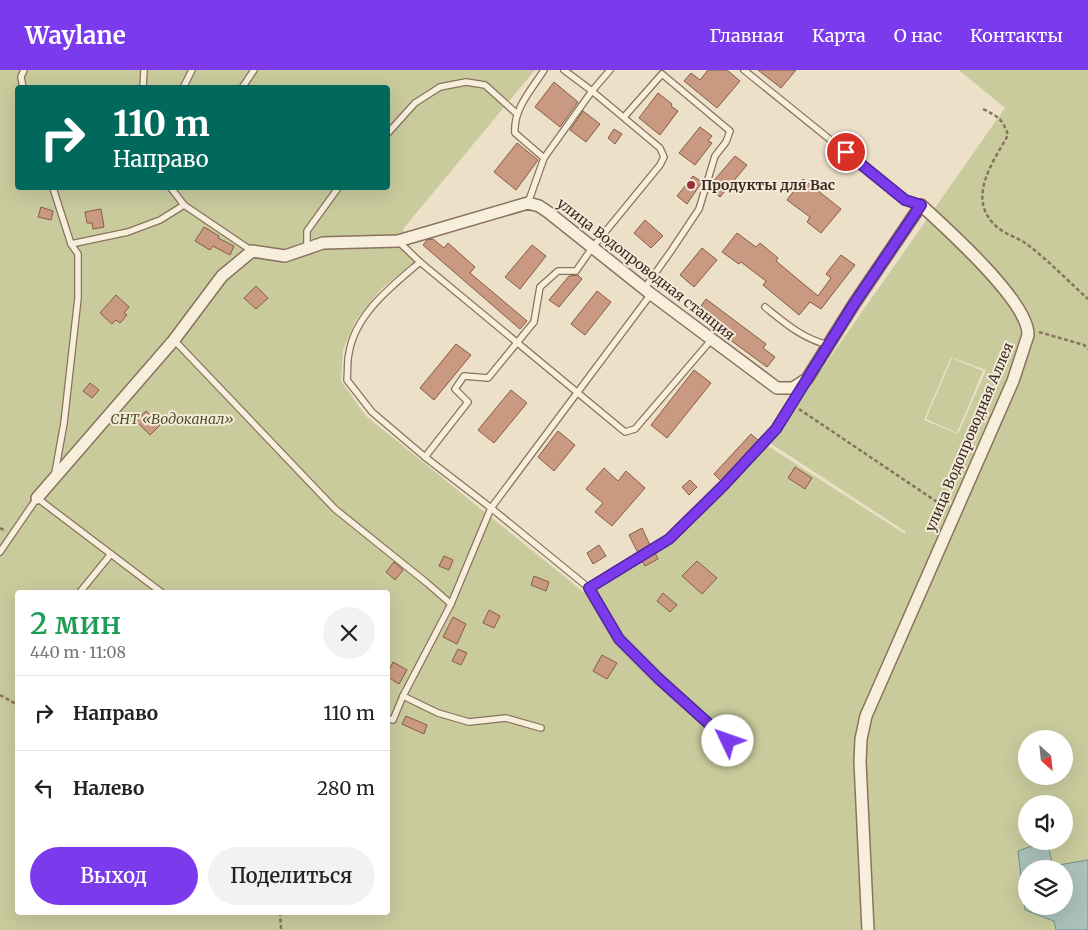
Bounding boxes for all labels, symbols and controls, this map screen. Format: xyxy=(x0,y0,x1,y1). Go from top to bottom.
text: Waylane xyxy=(25,20,126,51)
text: Главная xyxy=(709,24,784,47)
text: Карта xyxy=(812,24,866,47)
text: О нас xyxy=(894,24,942,47)
text: Контакты xyxy=(970,24,1063,47)
text: 110 m xyxy=(113,102,210,146)
icon: right xyxy=(30,105,95,170)
pin xyxy=(825,131,867,173)
icon: arrive xyxy=(832,138,860,166)
text: Направо xyxy=(113,145,209,173)
place label: Продукты для Вас xyxy=(701,176,835,194)
marker: Продукты для Вас xyxy=(685,179,697,191)
street label: улица Водопроводная станция xyxy=(553,194,739,344)
street label: улица Водопроводная Аллея xyxy=(921,340,1017,534)
park label: СНТ «Водоканал» xyxy=(110,410,234,428)
text: 2 мин xyxy=(30,604,121,642)
button: close xyxy=(323,607,375,659)
text: 440 m · 11:08 xyxy=(30,642,126,662)
icon: right xyxy=(30,699,58,727)
text: Направо xyxy=(73,701,158,725)
text: 110 m xyxy=(324,701,375,725)
position arrow xyxy=(701,714,753,766)
north arrow xyxy=(1018,730,1072,785)
map controls xyxy=(1018,730,1073,915)
icon: left xyxy=(30,774,58,802)
text: Налево xyxy=(73,776,144,800)
text: 280 m xyxy=(317,776,375,800)
button: sound xyxy=(1018,795,1073,850)
button: Выход xyxy=(30,847,198,905)
button: Поделиться xyxy=(208,847,375,905)
button: layers xyxy=(1018,860,1073,915)

